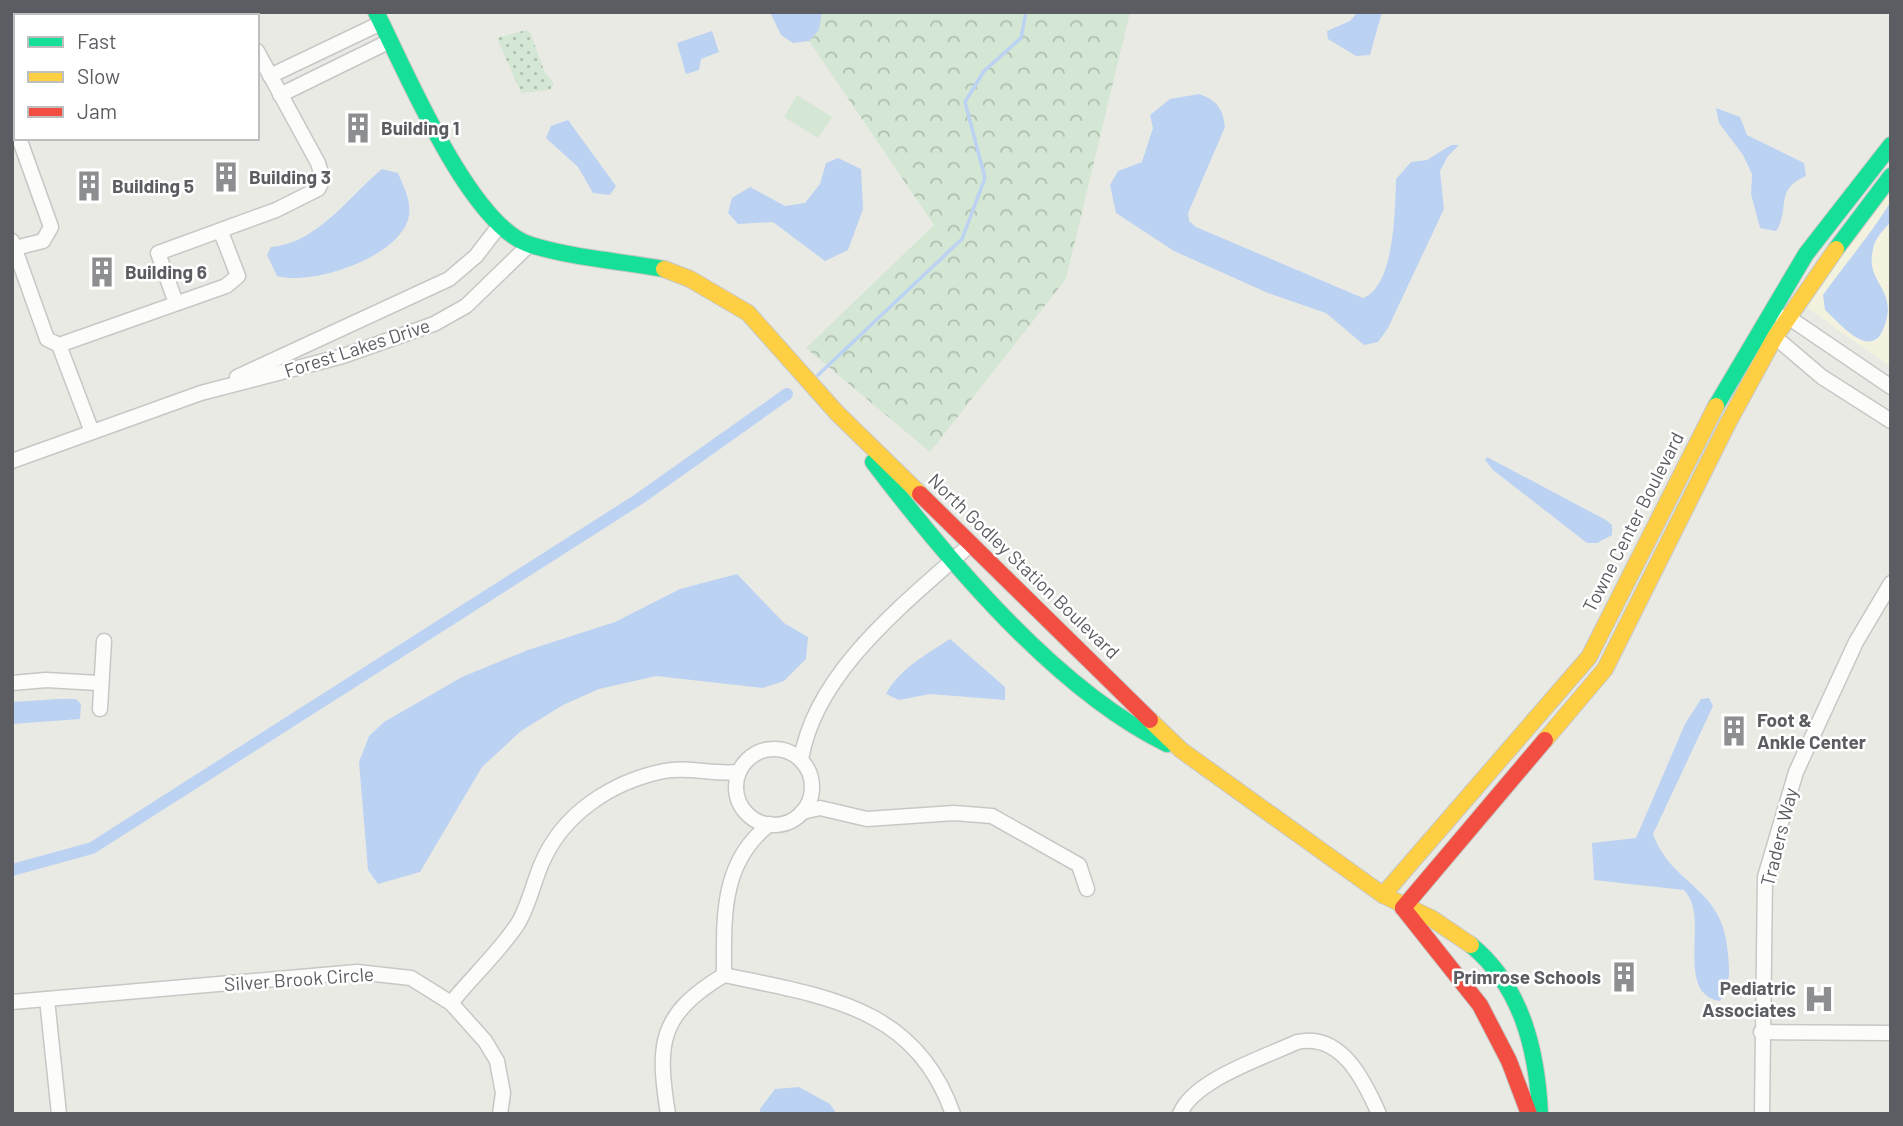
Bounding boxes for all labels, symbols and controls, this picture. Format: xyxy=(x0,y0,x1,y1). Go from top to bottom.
legend xyxy=(14,14,259,140)
text: Fast xyxy=(77,28,117,53)
text: Slow xyxy=(77,63,120,88)
text: Jam xyxy=(77,98,117,123)
building icon: Building 1 xyxy=(341,111,375,145)
place label: Building 1 xyxy=(381,116,460,139)
building icon: Building 3 xyxy=(209,160,243,194)
place label: Building 3 xyxy=(249,165,331,188)
building icon: Building 5 xyxy=(72,169,106,203)
place label: Building 5 xyxy=(112,174,194,197)
building icon: Building 6 xyxy=(85,255,119,289)
place label: Building 6 xyxy=(125,260,207,283)
street label: Forest Lakes Drive xyxy=(281,313,433,382)
street label: Towne Center Boulevard xyxy=(1577,428,1688,616)
street label: North Godley Station Boulevard xyxy=(924,468,1125,663)
place label: Foot & Ankle Center xyxy=(1757,708,1867,753)
building icon: Foot & Ankle Center xyxy=(1717,714,1751,748)
street label: Traders Way xyxy=(1755,785,1802,889)
building icon: Primrose Schools xyxy=(1607,960,1641,994)
street label: Silver Brook Circle xyxy=(223,962,375,995)
place label: Primrose Schools xyxy=(1453,965,1601,988)
place label: Pediatric Associates xyxy=(1702,976,1796,1021)
hospital icon: Pediatric Associates xyxy=(1802,982,1836,1016)

